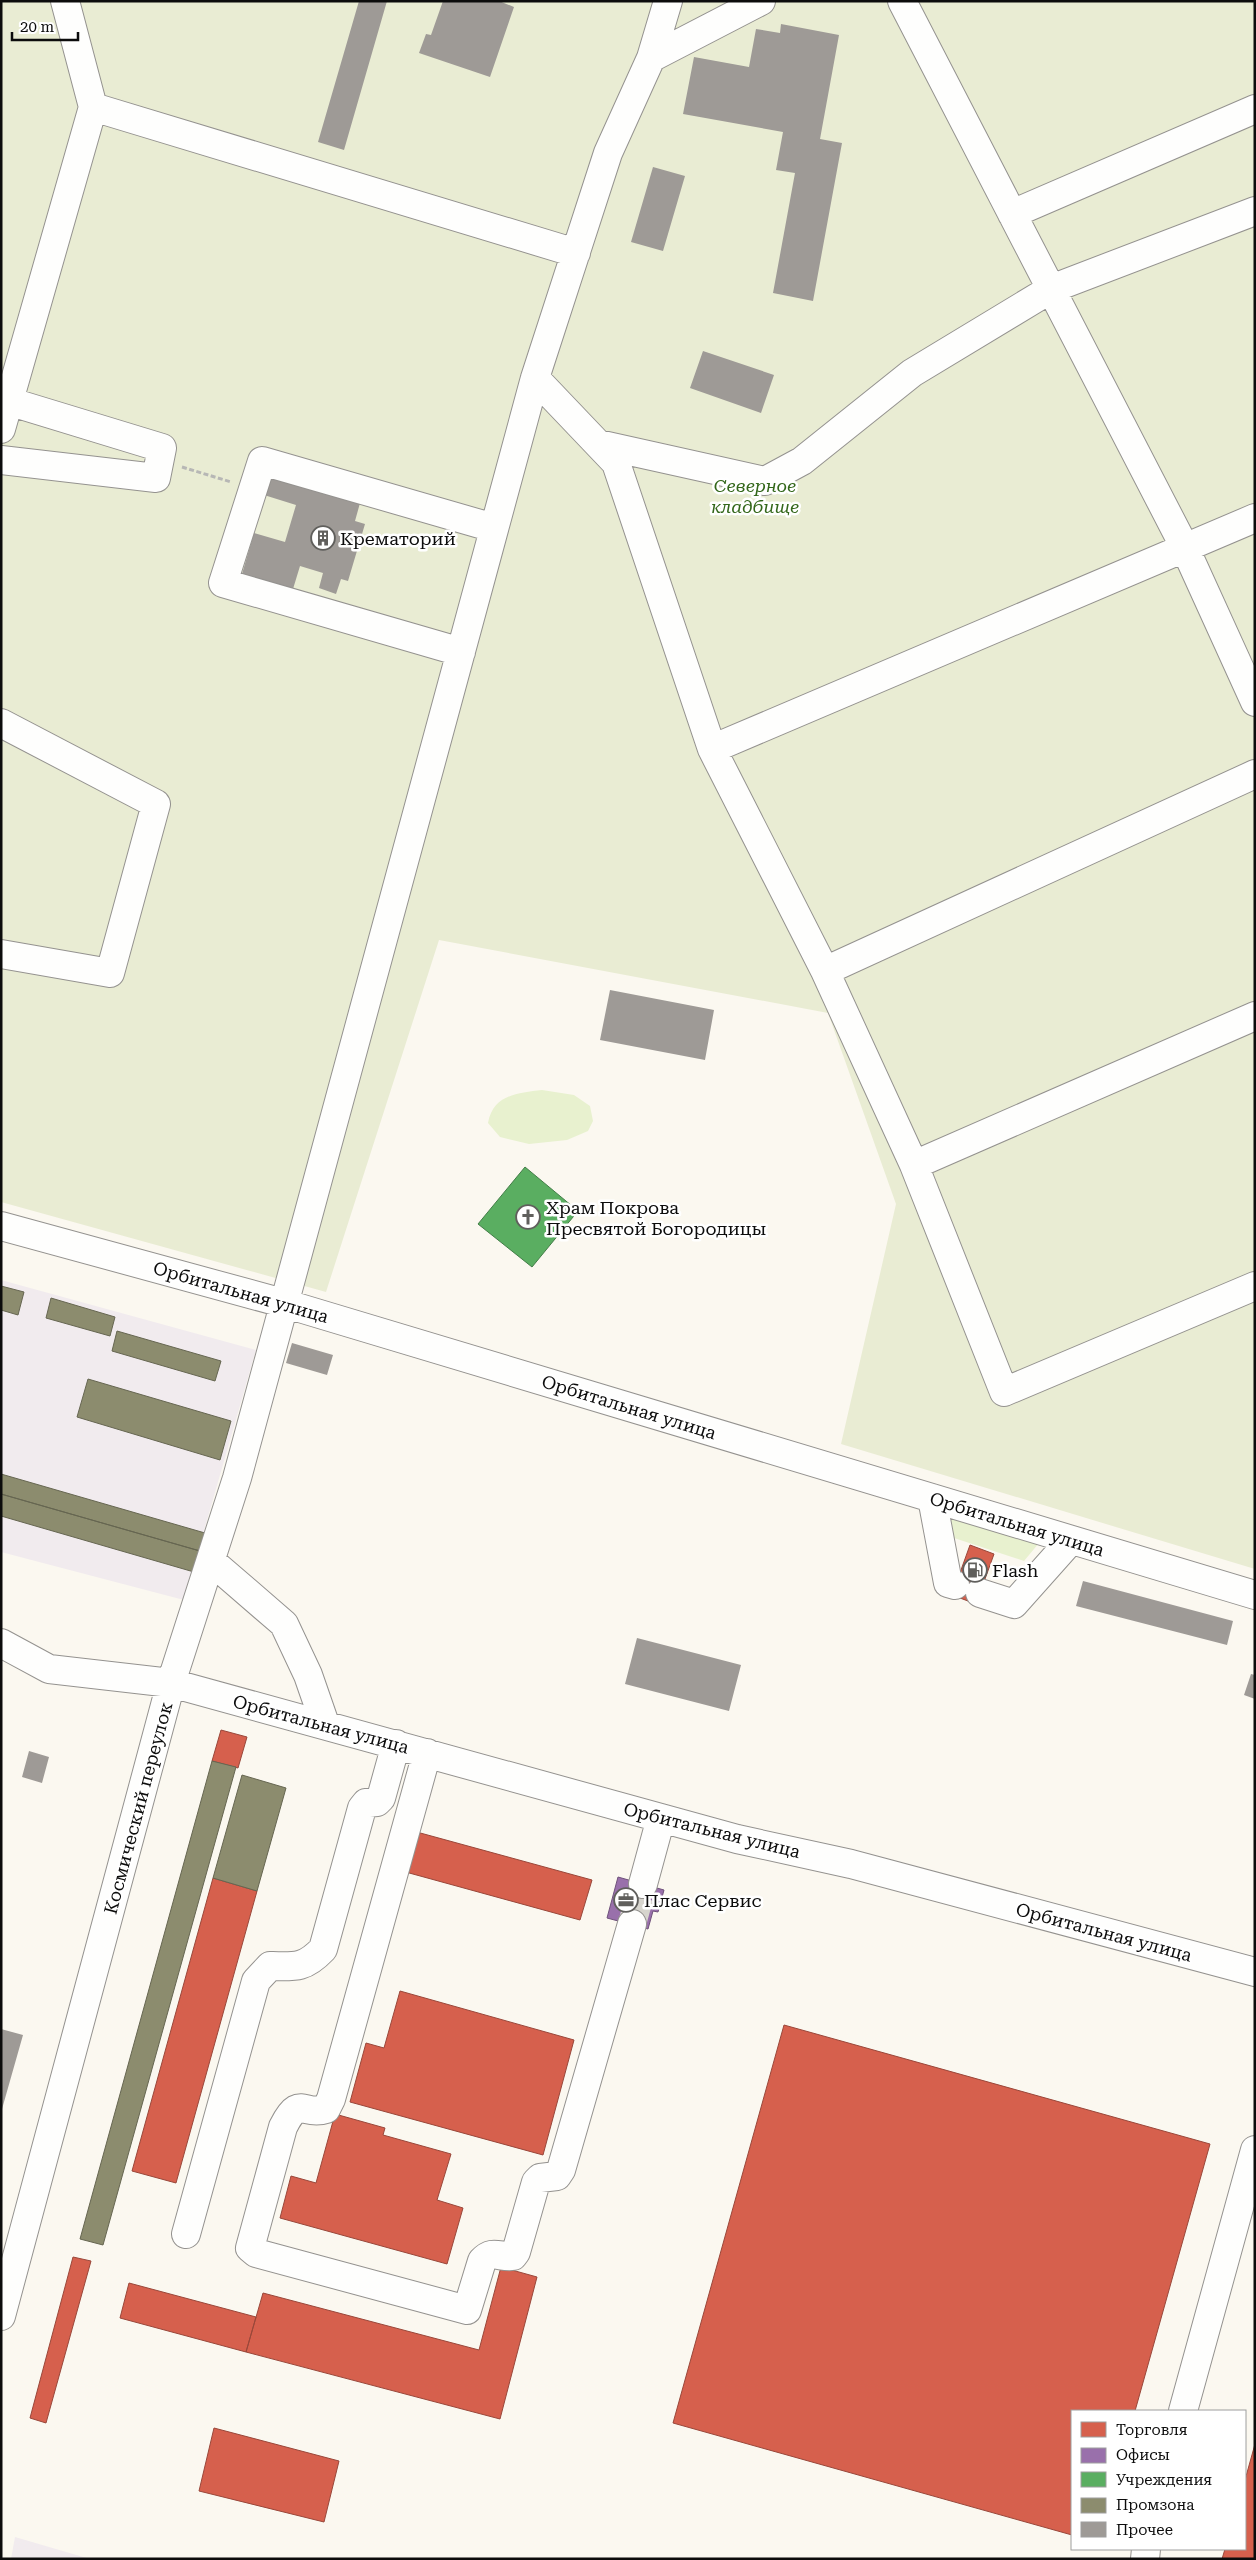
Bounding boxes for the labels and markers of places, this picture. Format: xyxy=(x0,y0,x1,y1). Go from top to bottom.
building icon: Крематорий xyxy=(310,525,336,551)
place label: Крематорий xyxy=(340,528,456,549)
place label: Храм Покрова Пресвятой Богородицы xyxy=(546,1197,766,1239)
church icon: Храм Покрова Пресвятой Богородицы xyxy=(515,1204,541,1230)
fuel station icon: Flash xyxy=(962,1557,988,1583)
place label: Flash xyxy=(992,1560,1039,1581)
office icon: Плас Сервис xyxy=(613,1887,639,1913)
place label: Плас Сервис xyxy=(644,1890,762,1911)

